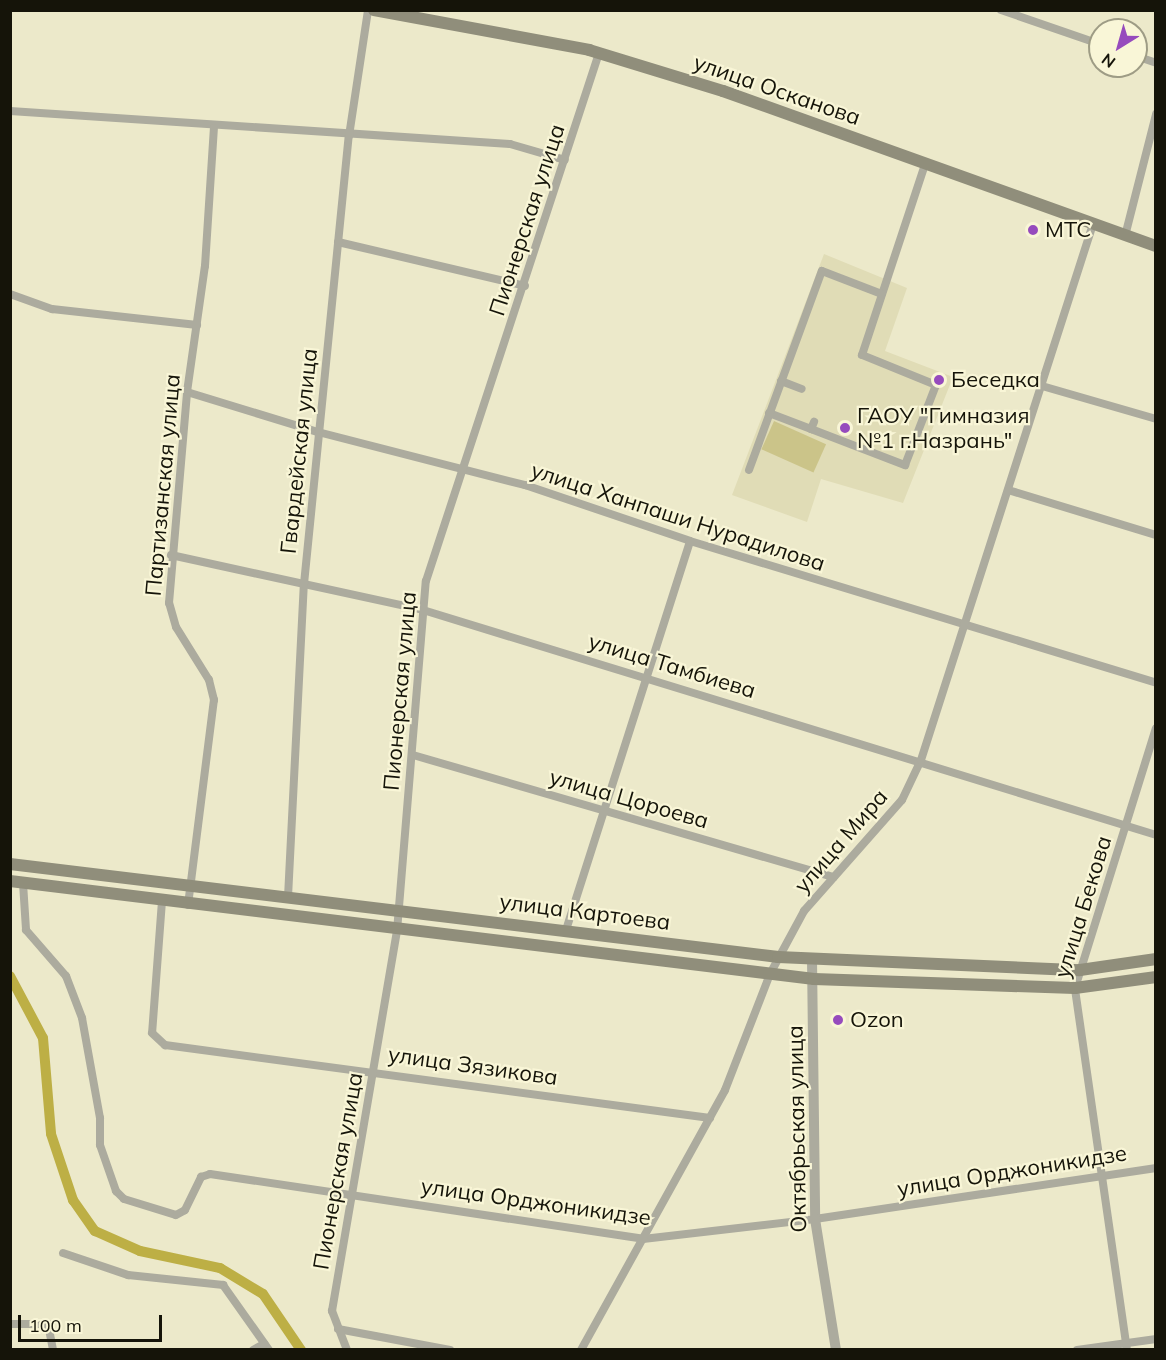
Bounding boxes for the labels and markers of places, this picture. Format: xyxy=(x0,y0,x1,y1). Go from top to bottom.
place label: МТС xyxy=(1045,217,1091,243)
marker: МТС xyxy=(1026,223,1040,237)
place label: Беседка xyxy=(951,367,1040,393)
marker: Беседка xyxy=(932,373,946,387)
place label: ГАОУ "Гимназия №1 г.Назрань" xyxy=(857,402,1030,454)
marker: ГАОУ "Гимназия №1 г.Назрань" xyxy=(838,421,852,435)
place label: Ozon xyxy=(850,1007,904,1033)
marker: Ozon xyxy=(831,1013,845,1027)

